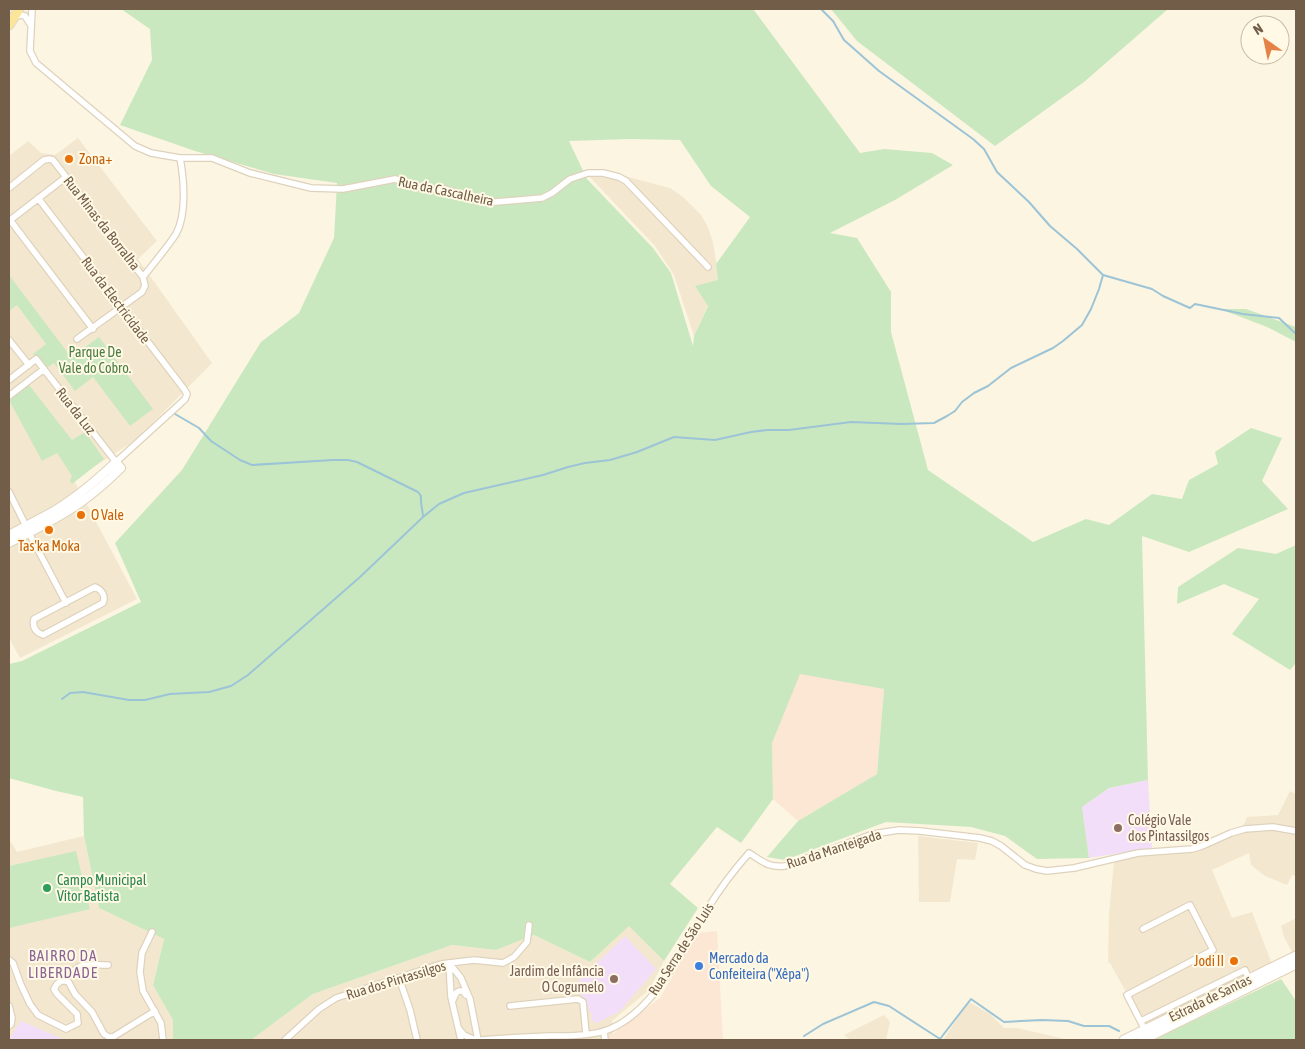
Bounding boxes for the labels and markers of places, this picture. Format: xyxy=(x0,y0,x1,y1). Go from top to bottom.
place label: Zona+ xyxy=(79,151,112,167)
marker: Zona+ xyxy=(63,153,75,165)
place label: O Vale xyxy=(91,507,124,523)
marker: O Vale xyxy=(75,509,87,521)
marker: Tas'ka Moka xyxy=(43,524,55,536)
place label: Tas'ka Moka xyxy=(18,538,80,554)
place label: Colégio Vale dos Pintassilgos xyxy=(1128,812,1209,844)
marker: Colégio Vale dos Pintassilgos xyxy=(1112,822,1124,834)
place label: Campo Municipal Vítor Batista xyxy=(57,872,147,904)
marker: Campo Municipal Vítor Batista xyxy=(41,882,53,894)
place label: Mercado da Confeiteira ("Xêpa") xyxy=(709,950,809,982)
place label: Jodi II xyxy=(1194,953,1224,969)
marker: Jodi II xyxy=(1228,955,1240,967)
marker: Mercado da Confeiteira ("Xêpa") xyxy=(693,960,705,972)
place label: Jardim de Infância O Cogumelo xyxy=(510,963,604,995)
marker: Jardim de Infância O Cogumelo xyxy=(608,973,620,985)

